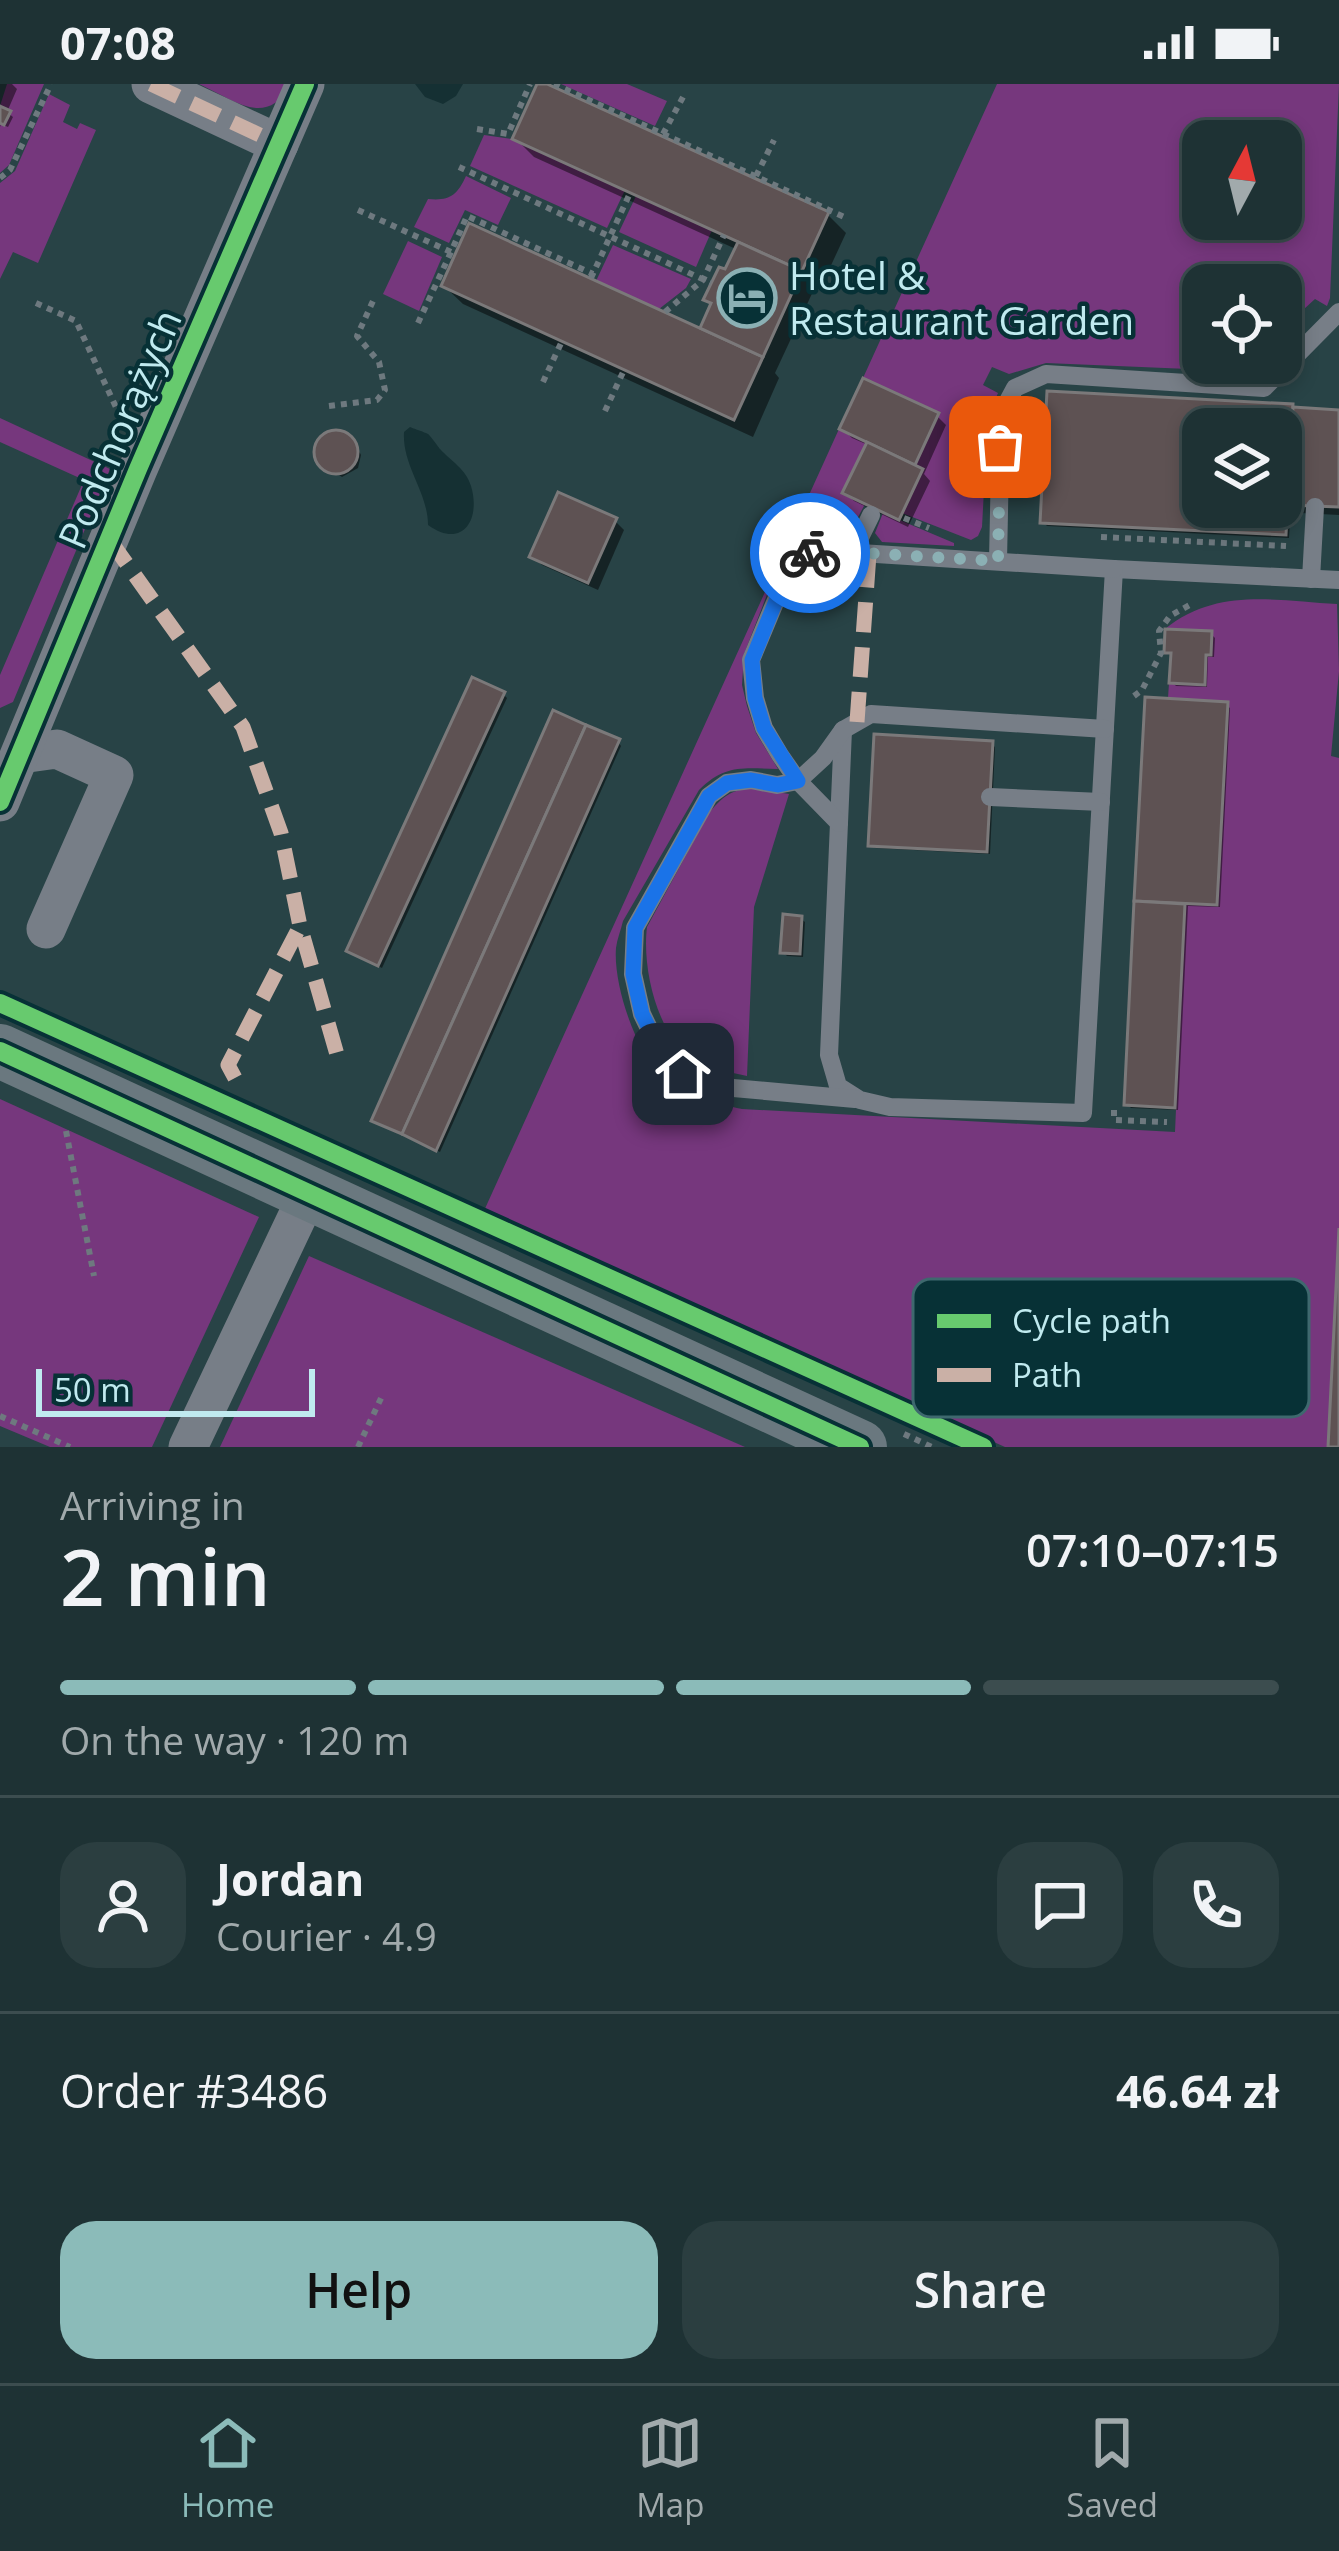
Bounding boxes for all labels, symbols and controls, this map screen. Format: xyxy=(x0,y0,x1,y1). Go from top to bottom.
text: 07:08 xyxy=(60,12,176,73)
north arrow xyxy=(1182,120,1302,240)
map controls xyxy=(1182,120,1302,528)
place label: Hotel & Restaurant Garden xyxy=(789,248,1134,346)
button: locate xyxy=(1182,264,1302,384)
hotel icon: Hotel & Restaurant Garden xyxy=(716,267,778,329)
street label: Podchorążych xyxy=(44,301,193,556)
pin xyxy=(949,396,1051,498)
button: layers xyxy=(1182,408,1302,528)
icon: bag xyxy=(967,414,1033,480)
courier xyxy=(750,493,870,613)
icon: bike xyxy=(777,520,843,586)
pin xyxy=(632,1023,734,1125)
icon: home xyxy=(650,1041,716,1107)
legend xyxy=(913,1279,1309,1417)
text: Cycle path xyxy=(1012,1298,1171,1343)
text: Path xyxy=(1012,1352,1082,1397)
scale bar xyxy=(36,1363,315,1416)
text: 50 m xyxy=(54,1367,131,1412)
text: Arriving in xyxy=(60,1478,245,1531)
text: 07:10–07:15 xyxy=(1026,1519,1279,1580)
text: 2 min xyxy=(60,1523,271,1629)
text: On the way · 120 m xyxy=(60,1713,409,1766)
button: person xyxy=(60,1842,186,1968)
button: chat xyxy=(997,1842,1123,1968)
button: phone xyxy=(1153,1842,1279,1968)
text: Jordan xyxy=(216,1848,364,1909)
text: Courier · 4.9 xyxy=(216,1909,437,1962)
text: Order #3486 xyxy=(60,2060,328,2121)
text: 46.64 zł xyxy=(1116,2060,1279,2121)
button: Help xyxy=(60,2221,658,2359)
button: Share xyxy=(682,2221,1279,2359)
tab: Home xyxy=(181,2410,274,2527)
tab: Map xyxy=(636,2410,704,2527)
tab: Saved xyxy=(1066,2410,1158,2527)

